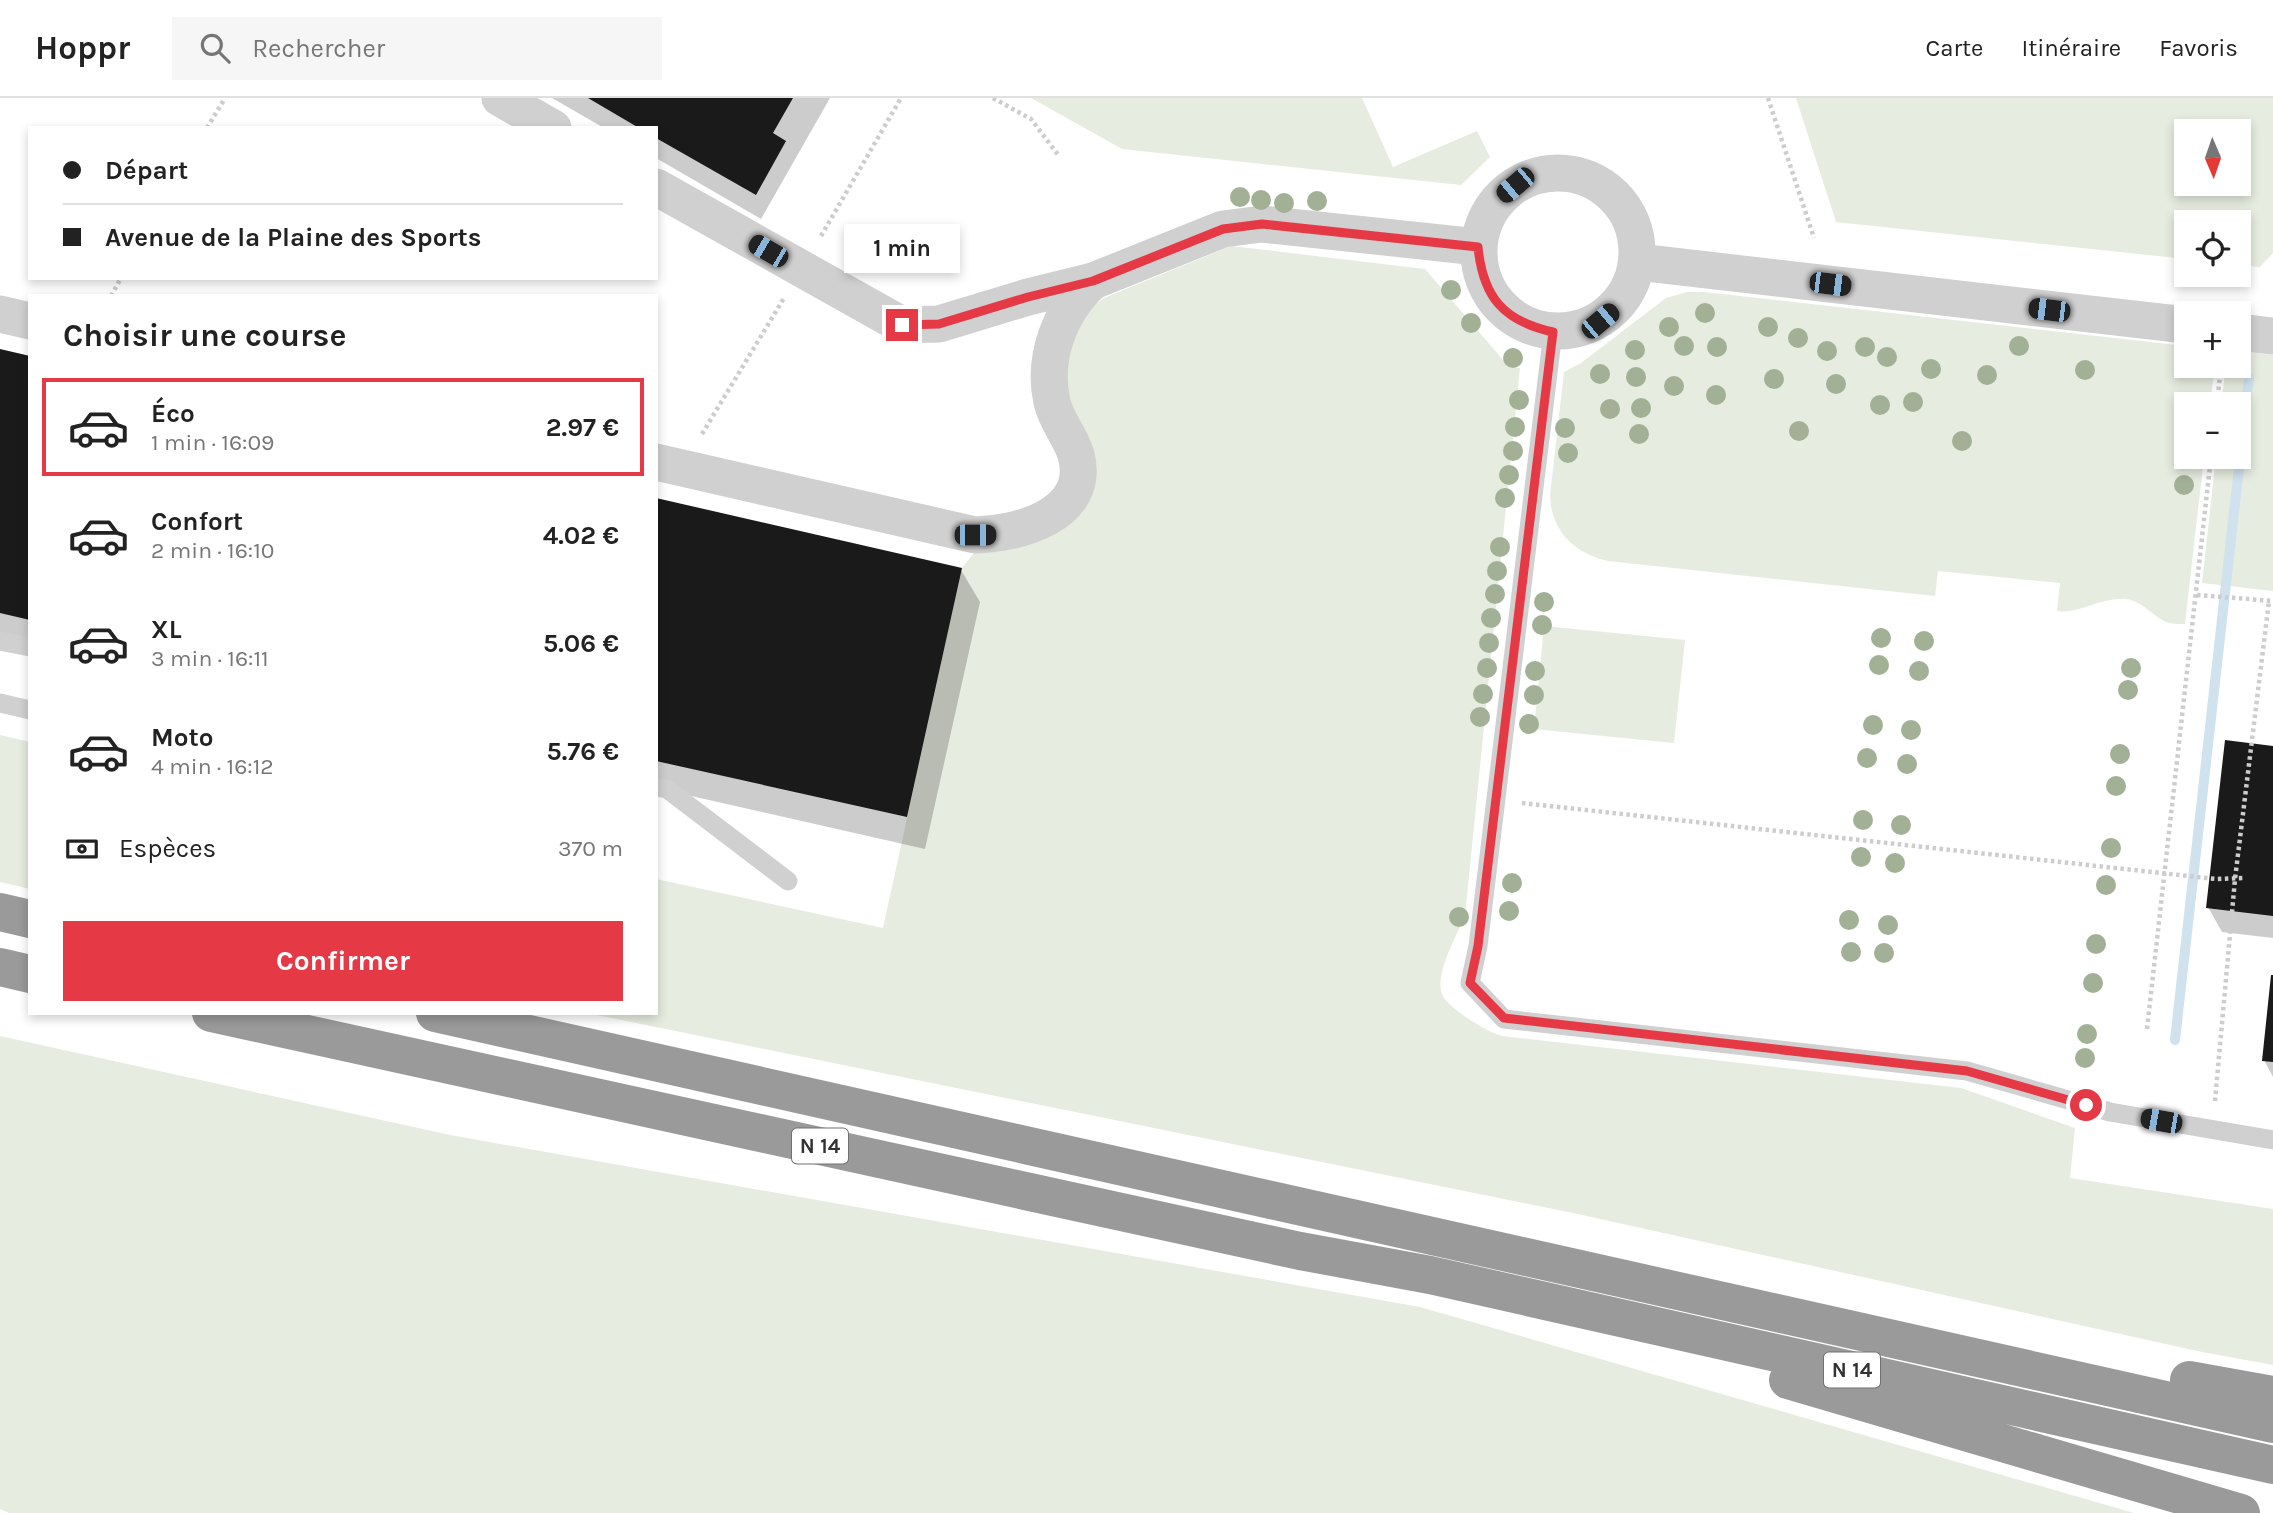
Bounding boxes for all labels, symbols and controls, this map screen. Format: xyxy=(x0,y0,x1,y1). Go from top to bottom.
search box xyxy=(172,17,662,80)
text: Hoppr xyxy=(35,29,130,67)
icon: search xyxy=(196,29,234,67)
text: Rechercher xyxy=(252,33,385,64)
text: Carte xyxy=(1925,34,1983,62)
text: Itinéraire xyxy=(2021,34,2121,62)
text: Favoris xyxy=(2159,34,2238,62)
north arrow xyxy=(2174,119,2250,196)
map controls xyxy=(2174,119,2251,469)
text: Départ xyxy=(105,155,188,186)
car xyxy=(1493,163,1538,207)
button: locate xyxy=(2174,210,2251,287)
text: Avenue de la Plaine des Sports xyxy=(105,222,482,253)
callout: 1 min xyxy=(844,224,960,272)
car xyxy=(745,231,792,271)
text: 1 min xyxy=(873,235,931,262)
car xyxy=(1808,271,1853,297)
car xyxy=(2027,297,2072,323)
car xyxy=(1578,299,1623,343)
button: + xyxy=(2174,301,2251,378)
route end xyxy=(886,309,918,341)
text: Choisir une course xyxy=(63,317,346,354)
button: − xyxy=(2174,392,2251,469)
icon: car xyxy=(67,396,130,459)
text: Éco xyxy=(151,398,195,429)
text: 2.97 € xyxy=(546,412,619,443)
text: 1 min · 16:09 xyxy=(151,429,274,456)
icon: car xyxy=(67,504,130,567)
text: Confort xyxy=(151,506,243,537)
text: 4.02 € xyxy=(543,520,619,551)
car xyxy=(955,525,997,546)
text: 2 min · 16:10 xyxy=(151,537,274,564)
icon: car xyxy=(67,612,130,675)
text: XL xyxy=(151,614,182,645)
text: 5.06 € xyxy=(543,628,619,659)
text: 3 min · 16:11 xyxy=(151,645,269,672)
icon: car xyxy=(67,720,130,783)
text: Moto xyxy=(151,722,213,753)
text: 5.76 € xyxy=(547,736,619,767)
text: 4 min · 16:12 xyxy=(151,753,274,780)
icon: cash xyxy=(63,830,101,868)
text: Espèces xyxy=(119,833,216,864)
text: 370 m xyxy=(558,835,623,862)
button: Confirmer xyxy=(63,921,623,1001)
route start xyxy=(2070,1089,2102,1121)
car xyxy=(2139,1107,2184,1135)
road number: N 14 xyxy=(792,1128,848,1164)
road number: N 14 xyxy=(1824,1352,1880,1388)

